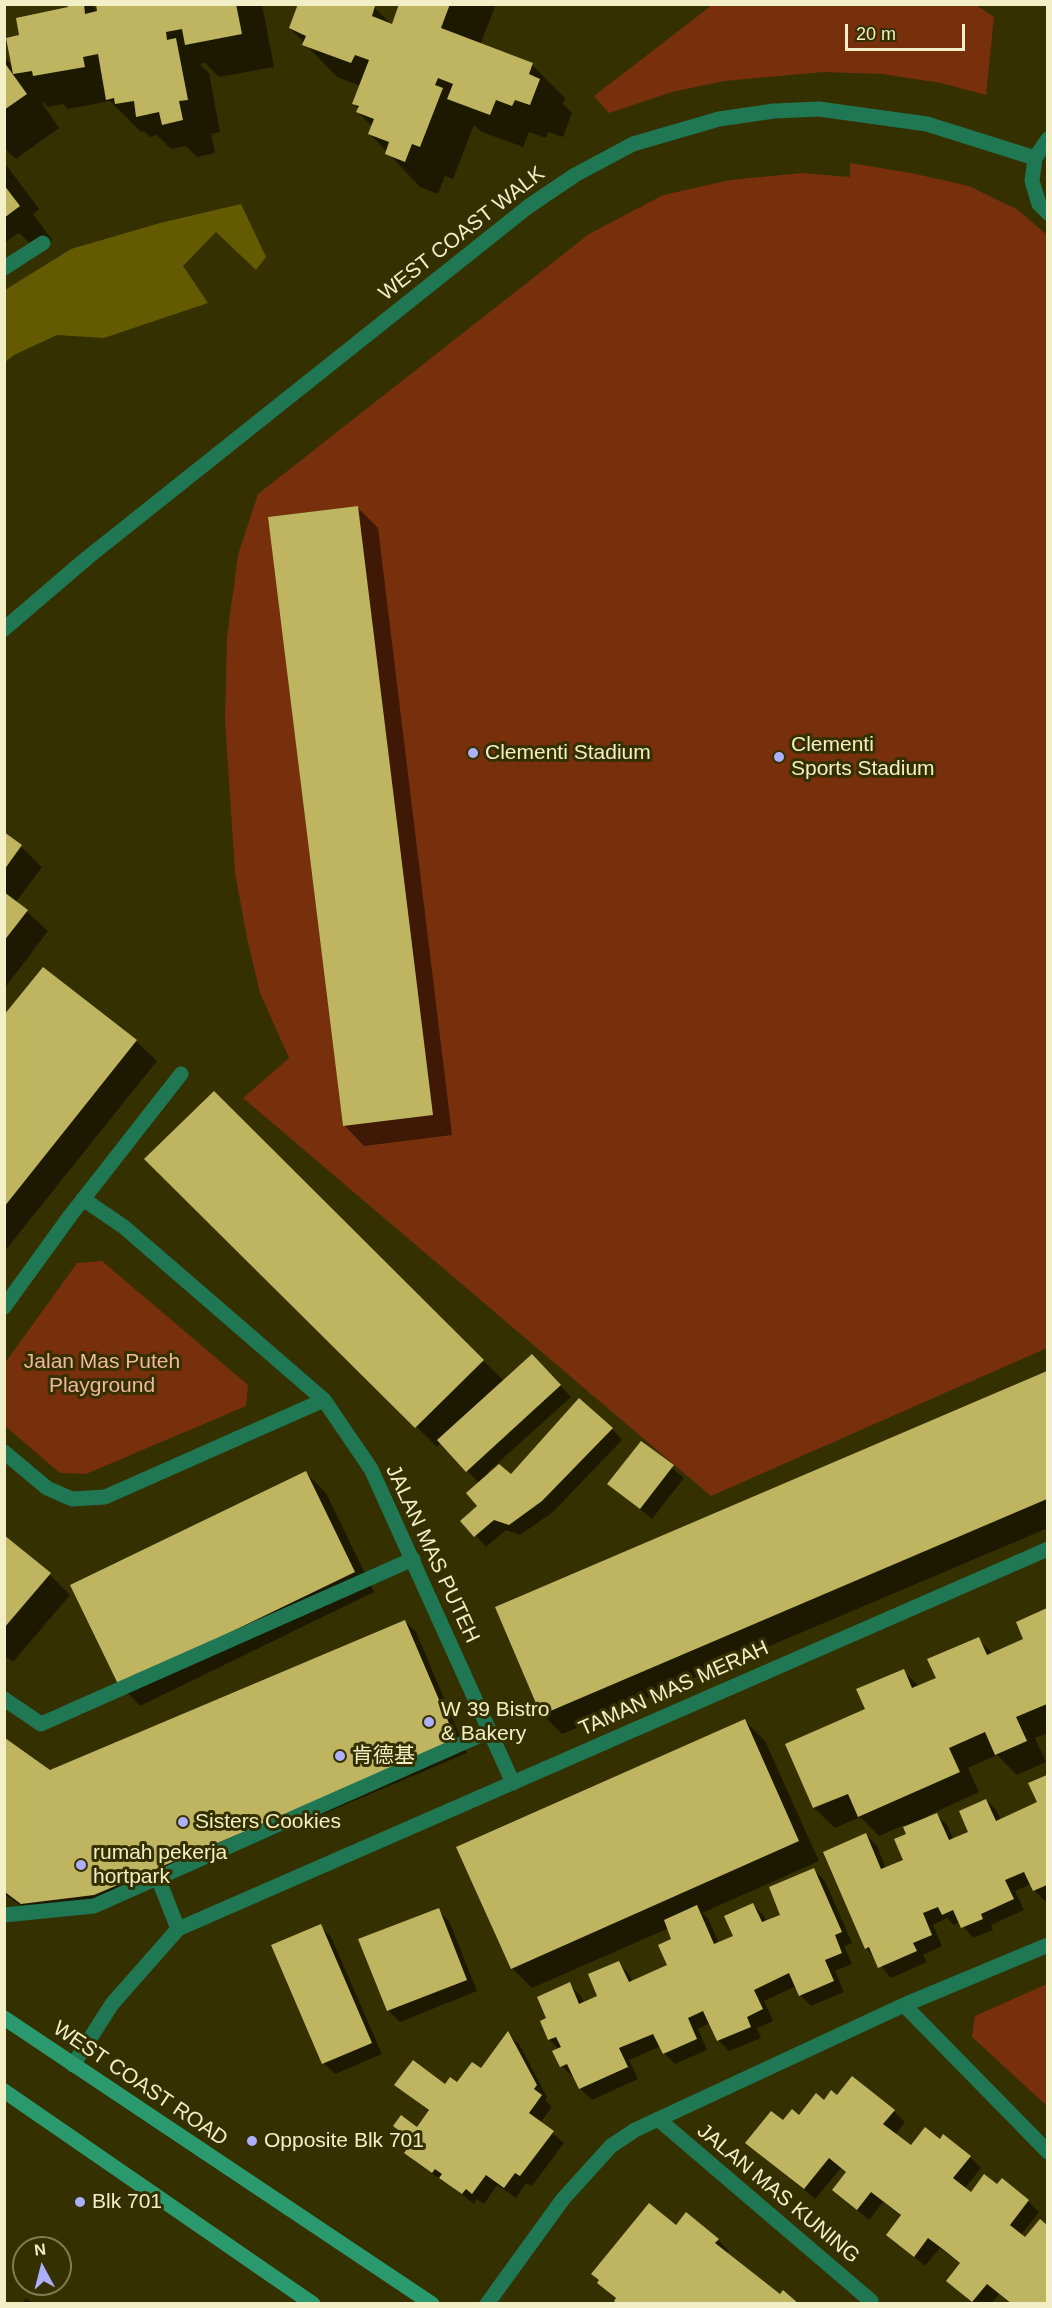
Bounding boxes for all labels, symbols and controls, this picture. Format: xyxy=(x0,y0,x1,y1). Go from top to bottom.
scale bar xyxy=(848,12,968,50)
text: 20 m xyxy=(856,24,896,44)
street label: WEST COAST WALK xyxy=(374,161,550,307)
place label: Clementi Sports Stadium xyxy=(791,732,935,782)
place label: Clementi Stadium xyxy=(485,740,651,766)
marker: Clementi Stadium xyxy=(466,746,480,760)
marker: Clementi Sports Stadium xyxy=(772,750,786,764)
park label: Jalan Mas Puteh Playground xyxy=(24,1349,180,1399)
street label: JALAN MAS PUTEH xyxy=(380,1461,484,1647)
street label: TAMAN MAS MERAH xyxy=(575,1636,773,1742)
place label: W 39 Bistro & Bakery xyxy=(441,1697,550,1747)
marker: W 39 Bistro & Bakery xyxy=(422,1715,436,1729)
place label: 肯德基 xyxy=(352,1743,415,1769)
marker: 肯德基 xyxy=(333,1749,347,1763)
place label: Sisters Cookies xyxy=(195,1809,341,1835)
marker: Sisters Cookies xyxy=(176,1815,190,1829)
place label: rumah pekerja hortpark xyxy=(93,1840,227,1890)
marker: rumah pekerja hortpark xyxy=(74,1858,88,1872)
street label: WEST COAST ROAD xyxy=(48,2016,232,2152)
street label: JALAN MAS KUNING xyxy=(692,2119,864,2269)
place label: Opposite Blk 701 xyxy=(264,2128,424,2154)
marker: Opposite Blk 701 xyxy=(245,2134,259,2148)
place label: Blk 701 xyxy=(92,2189,162,2215)
marker: Blk 701 xyxy=(73,2195,87,2209)
north arrow xyxy=(12,2236,72,2296)
text: N xyxy=(33,2240,47,2259)

